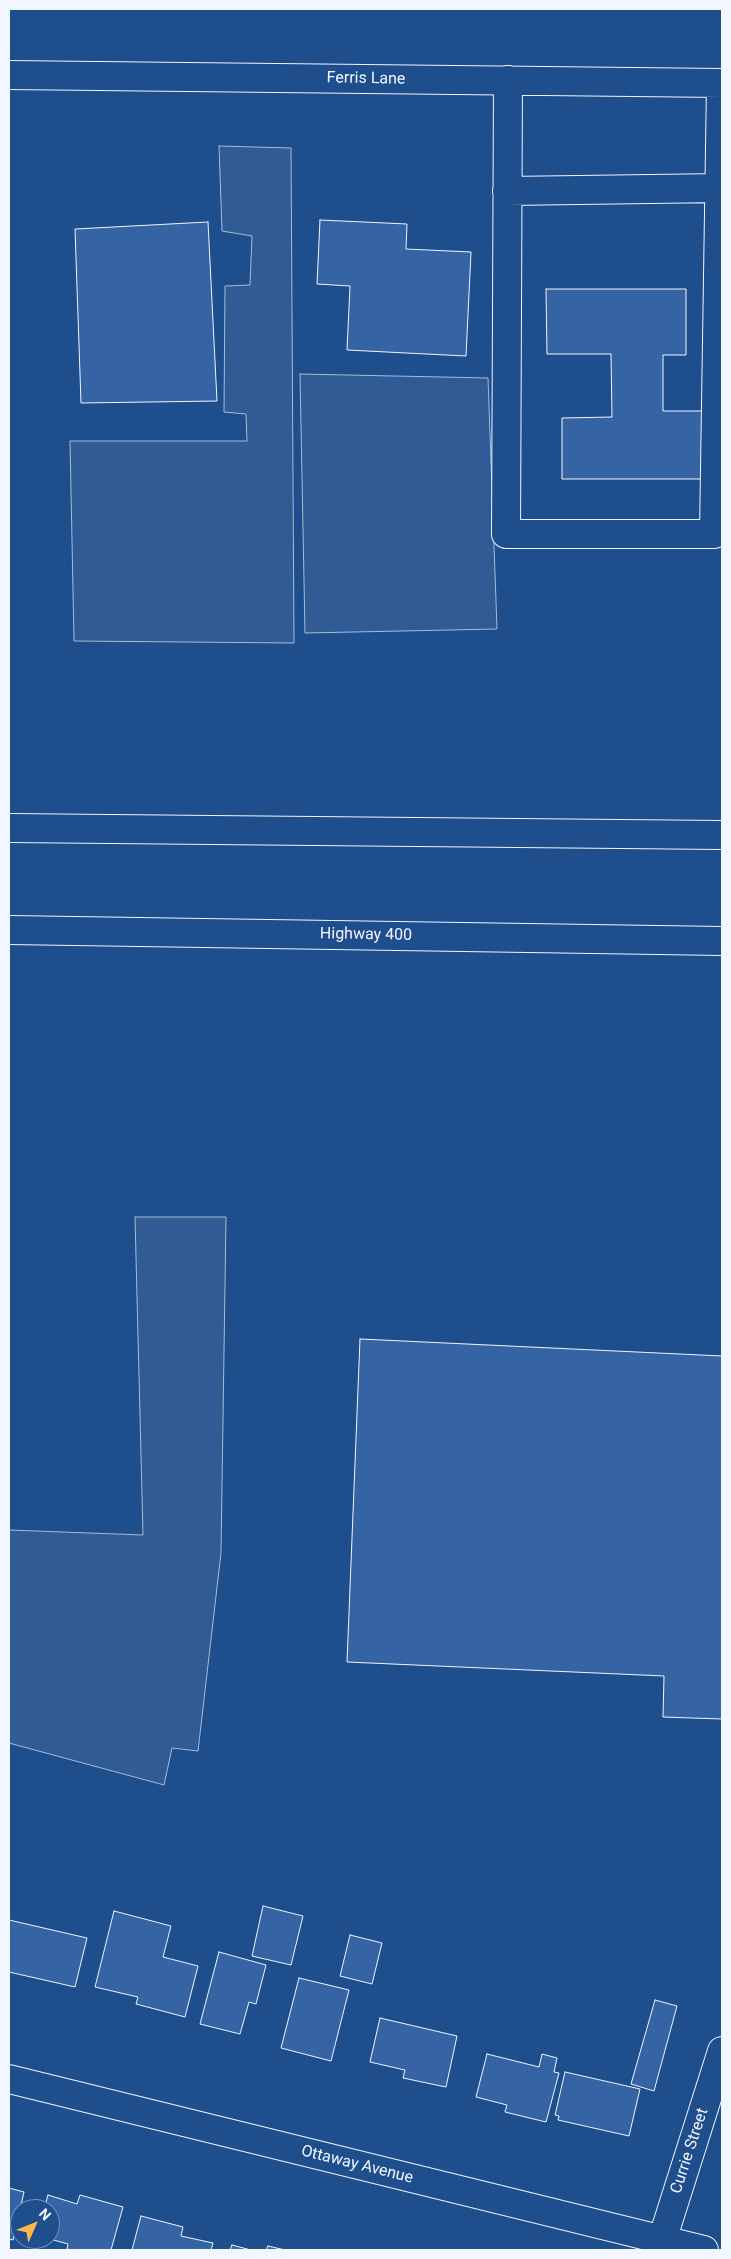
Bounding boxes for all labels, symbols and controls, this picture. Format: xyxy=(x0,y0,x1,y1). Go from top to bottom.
street label: Ferris Lane xyxy=(326,69,406,89)
street label: Highway 400 xyxy=(320,925,412,945)
street label: Currie Street xyxy=(667,2106,713,2196)
street label: Ottaway Avenue xyxy=(299,2142,415,2188)
north arrow xyxy=(10,2199,60,2249)
text: N xyxy=(36,2205,54,2223)

